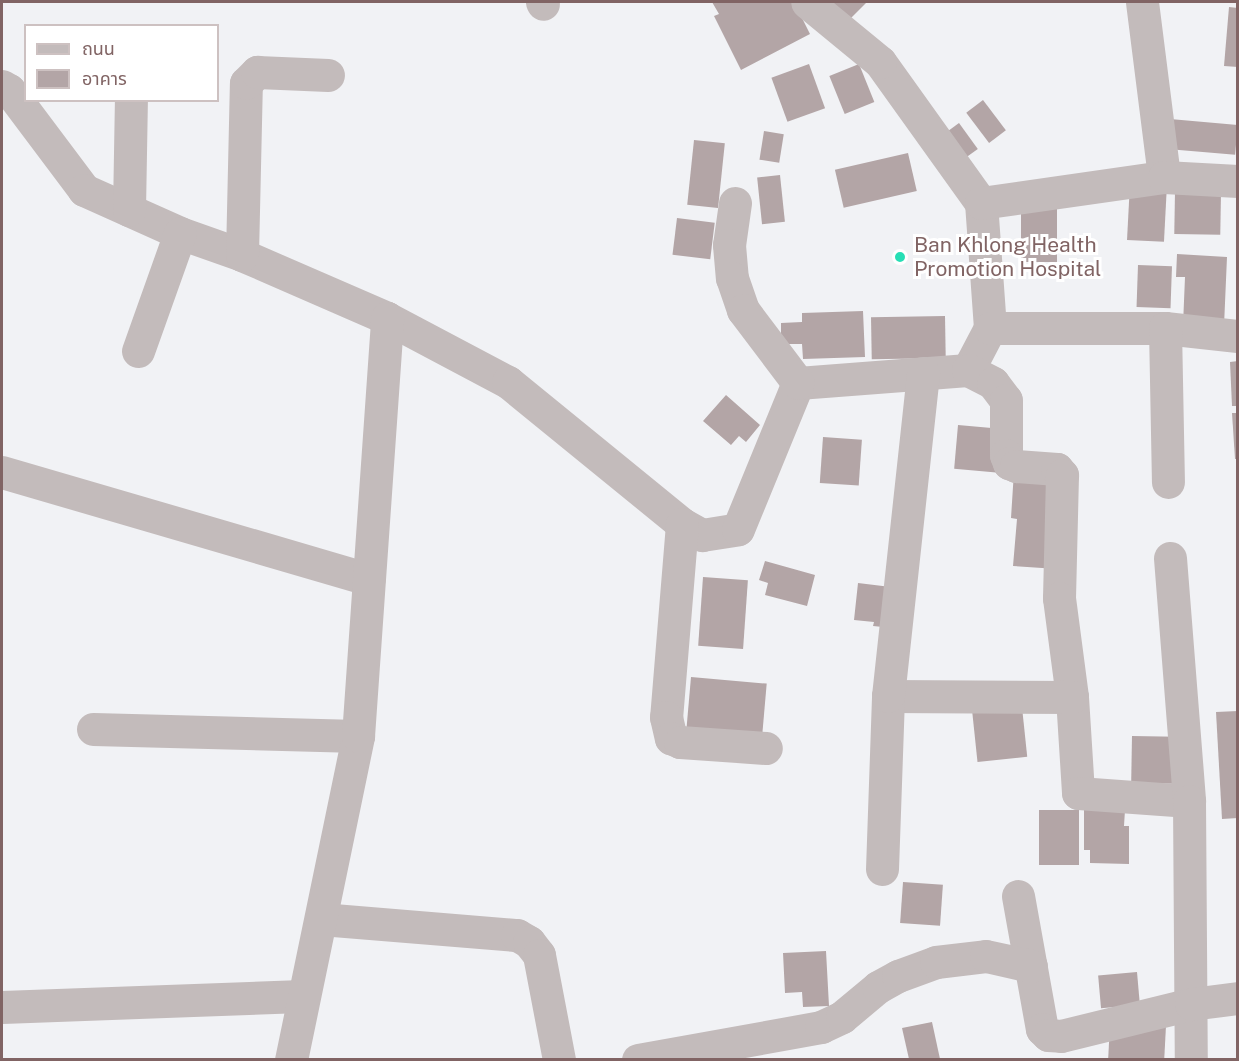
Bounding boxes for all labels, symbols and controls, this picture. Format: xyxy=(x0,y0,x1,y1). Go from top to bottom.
legend xyxy=(24,24,219,102)
text: ถนน xyxy=(82,38,115,59)
text: อาคาร xyxy=(82,68,127,89)
place label: Ban Khlong Health Promotion Hospital xyxy=(914,232,1101,282)
marker: Ban Khlong Health Promotion Hospital xyxy=(891,248,909,266)

